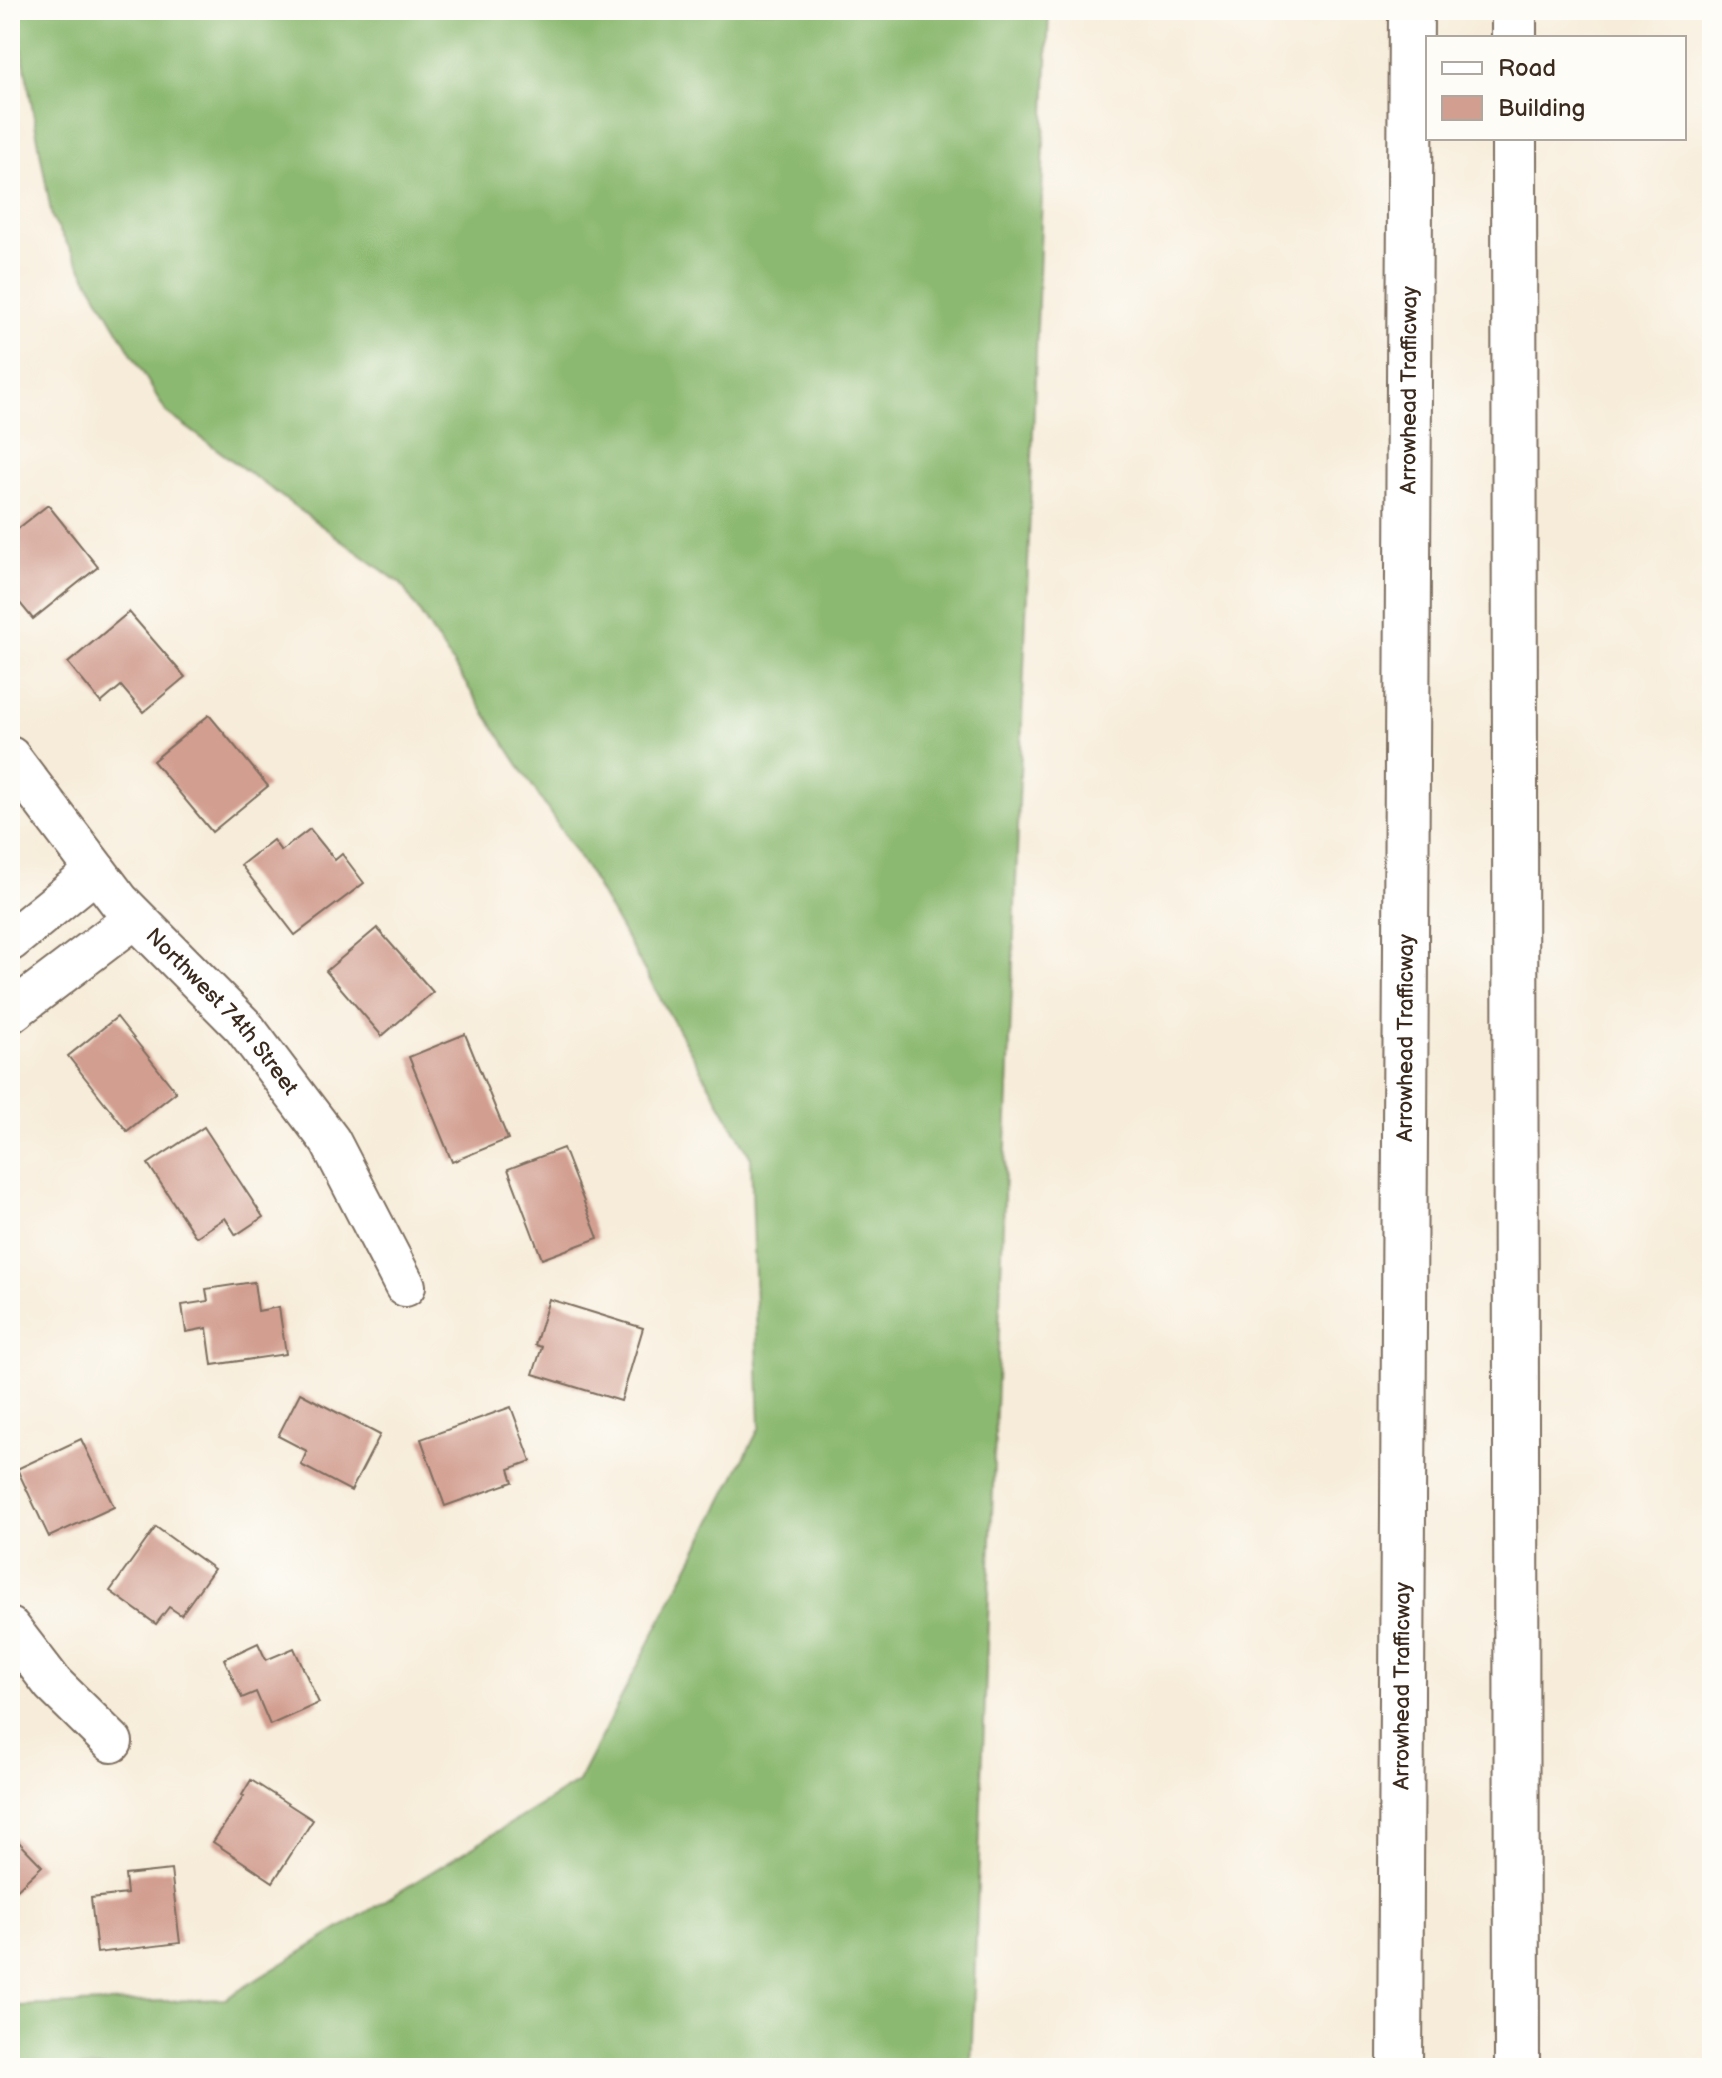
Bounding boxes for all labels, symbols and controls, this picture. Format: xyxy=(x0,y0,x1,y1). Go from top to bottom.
legend xyxy=(1426,36,1686,140)
text: Road xyxy=(1498,54,1556,83)
text: Building xyxy=(1498,94,1585,123)
street label: Arrowhead Trafficway xyxy=(1395,286,1423,494)
street label: Northwest 74th Street xyxy=(140,922,304,1101)
street label: Arrowhead Trafficway xyxy=(1391,934,1420,1142)
street label: Arrowhead Trafficway xyxy=(1388,1582,1416,1790)

